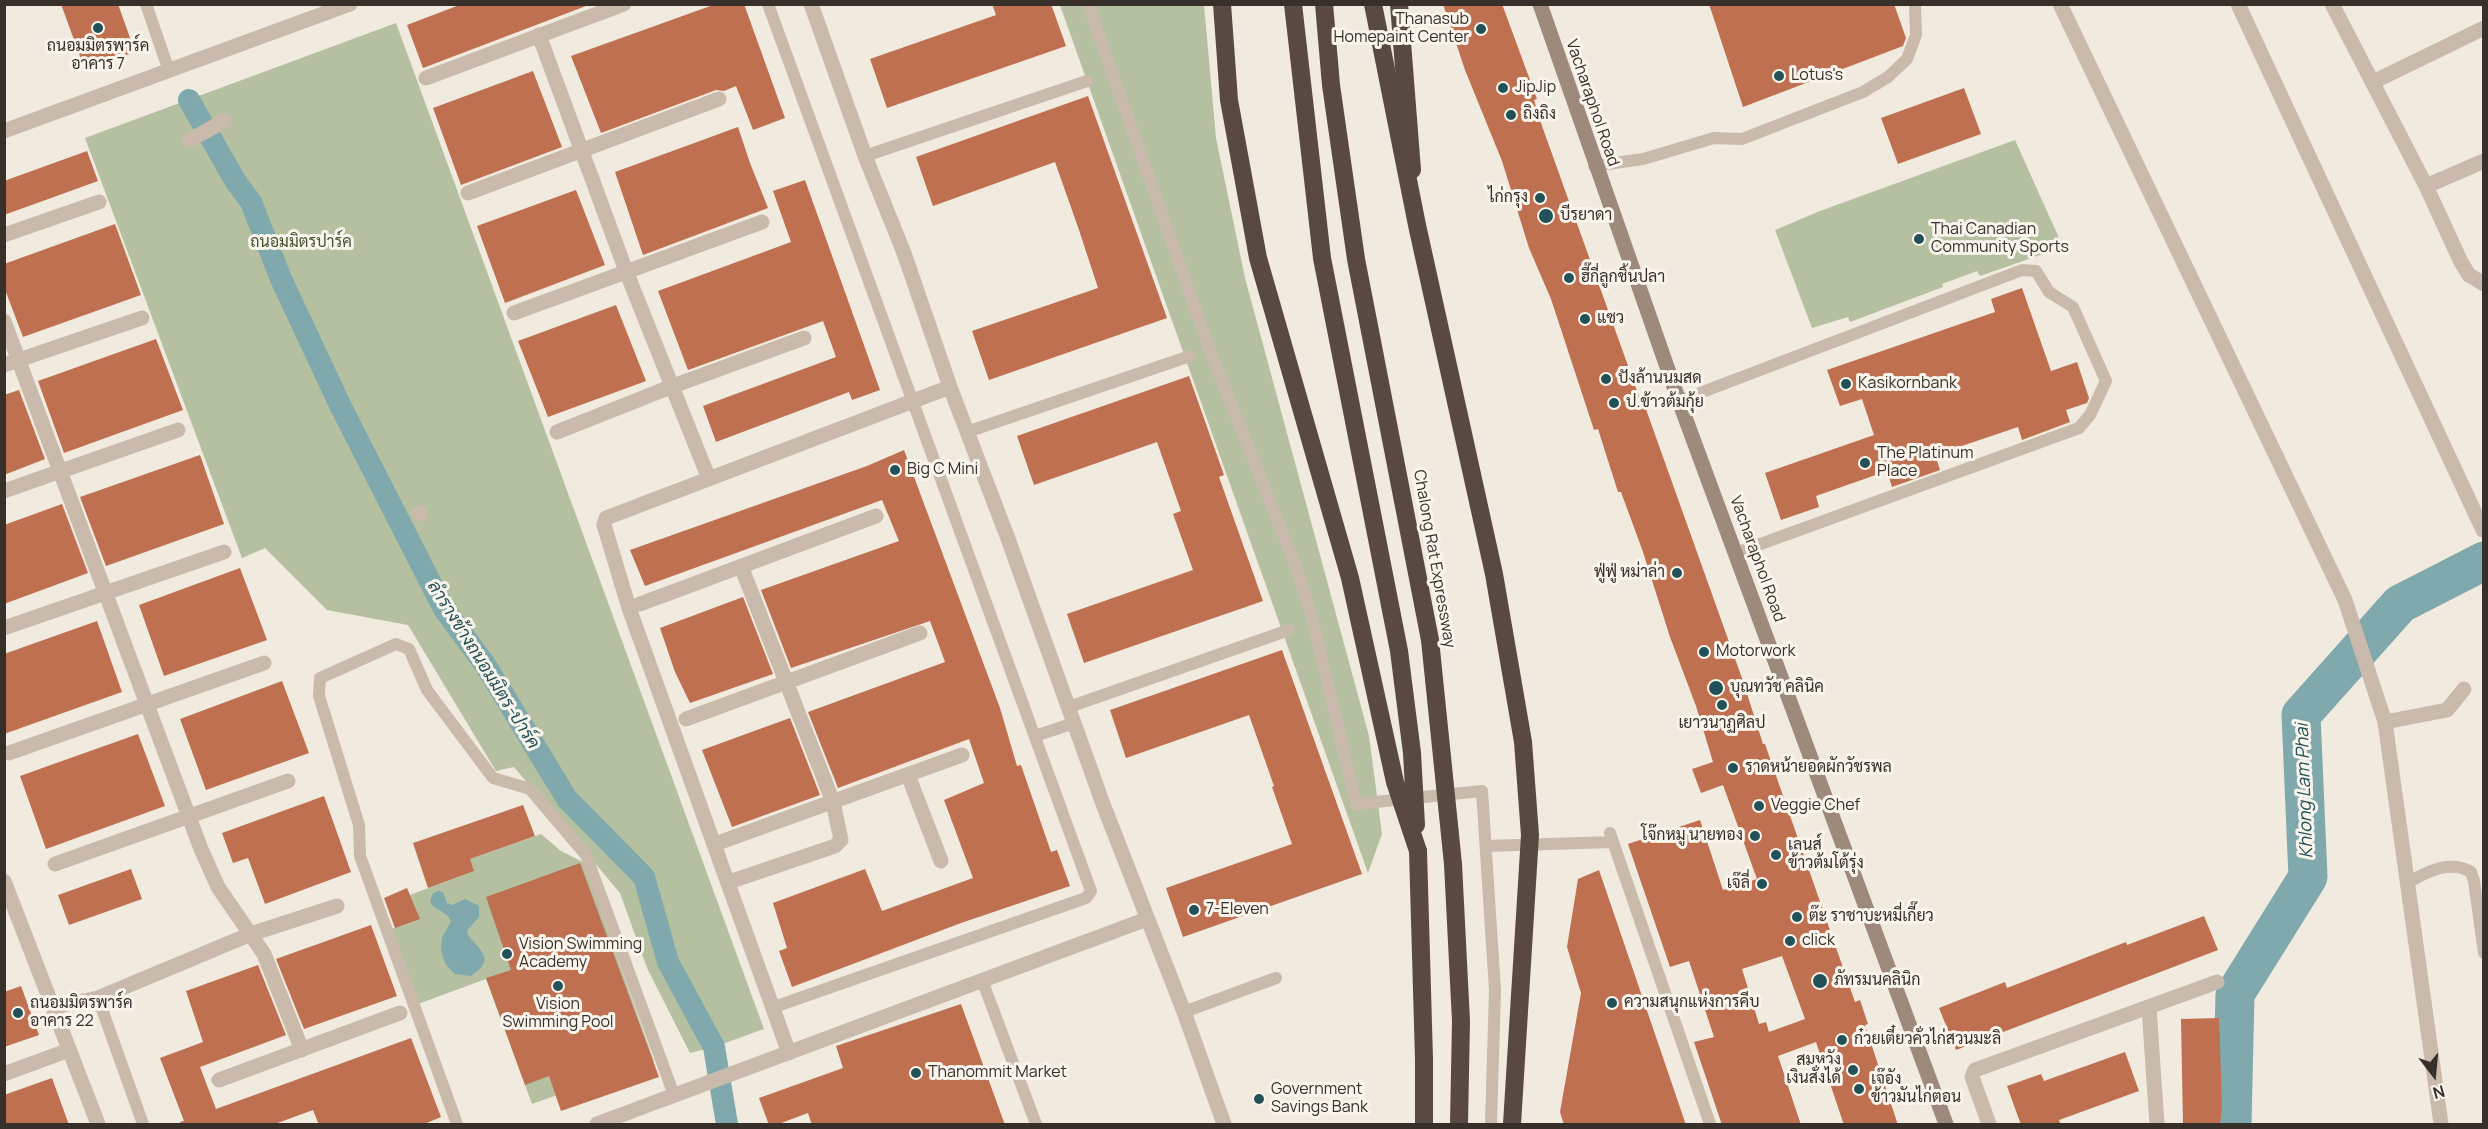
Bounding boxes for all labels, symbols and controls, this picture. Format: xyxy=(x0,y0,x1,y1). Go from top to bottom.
place label: Thanasub Homepaint Center xyxy=(1333,10,1469,48)
marker: ถนอมมิตรพาร์ค อาคาร 7 xyxy=(91,21,105,35)
marker: Thanasub Homepaint Center xyxy=(1474,22,1488,36)
place label: ถนอมมิตรพาร์ค อาคาร 7 xyxy=(47,37,149,75)
street label: Vacharaphol Road xyxy=(1561,37,1623,169)
place label: Lotus's xyxy=(1791,66,1843,86)
marker: Lotus's xyxy=(1772,69,1786,83)
place label: JipJip xyxy=(1515,78,1556,98)
marker: JipJip xyxy=(1496,81,1510,95)
place label: ถิงถิง xyxy=(1523,105,1556,125)
marker: ถิงถิง xyxy=(1504,108,1518,122)
place label: ไก่กรุง xyxy=(1488,188,1528,208)
marker: ไก่กรุง xyxy=(1533,191,1547,205)
place label: บีรยาดา xyxy=(1560,206,1612,226)
marker: บีรยาดา xyxy=(1537,207,1555,225)
place label: Thai Canadian Community Sports xyxy=(1931,220,2069,258)
marker: Thai Canadian Community Sports xyxy=(1912,232,1926,246)
park label: ถนอมมิตรปาร์ค xyxy=(250,233,352,253)
place label: ฮี๊กี่ลูกชิ้นปลา xyxy=(1581,268,1665,288)
marker: ฮี๊กี่ลูกชิ้นปลา xyxy=(1562,271,1576,285)
place label: แซว xyxy=(1597,309,1624,329)
marker: แซว xyxy=(1578,312,1592,326)
place label: ปังล้านนมสด xyxy=(1618,369,1702,389)
marker: ปังล้านนมสด xyxy=(1599,372,1613,386)
place label: Kasikornbank xyxy=(1858,374,1957,394)
marker: Kasikornbank xyxy=(1839,377,1853,391)
place label: ป.ข้าวต้มกุ้ย xyxy=(1626,393,1704,413)
marker: ป.ข้าวต้มกุ้ย xyxy=(1607,396,1621,410)
place label: The Platinum Place xyxy=(1877,444,1974,482)
marker: The Platinum Place xyxy=(1858,456,1872,470)
place label: Big C Mini xyxy=(907,460,978,480)
marker: Big C Mini xyxy=(888,463,902,477)
street label: Chalong Rat Expressway xyxy=(1409,468,1459,650)
street label: Vacharaphol Road xyxy=(1725,493,1789,625)
place label: ฟู่ฟู่ หม่าล่า xyxy=(1594,563,1665,583)
marker: ฟู่ฟู่ หม่าล่า xyxy=(1670,566,1684,580)
water label: ลำรางข้างถนอมมิตร-ปาร์ค xyxy=(422,577,544,753)
place label: Motorwork xyxy=(1716,642,1795,662)
marker: Motorwork xyxy=(1697,645,1711,659)
place label: บุณทวัช คลินิค xyxy=(1730,678,1824,698)
marker: บุณทวัช คลินิค xyxy=(1707,679,1725,697)
marker: เยาวนาฏศิลป xyxy=(1715,698,1729,712)
place label: เยาวนาฏศิลป xyxy=(1678,714,1766,734)
water label: Khlong Lam Phai xyxy=(2292,723,2318,859)
place label: ราดหน้ายอดผักวัชรพล xyxy=(1745,758,1892,778)
marker: ราดหน้ายอดผักวัชรพล xyxy=(1726,761,1740,775)
place label: Veggie Chef xyxy=(1771,796,1860,816)
marker: Veggie Chef xyxy=(1752,799,1766,813)
place label: โจ๊กหมู นายทอง xyxy=(1641,826,1743,846)
marker: โจ๊กหมู นายทอง xyxy=(1748,829,1762,843)
place label: เลนส์ ข้าวต้มโต้รุ่ง xyxy=(1788,836,1864,874)
marker: เลนส์ ข้าวต้มโต้รุ่ง xyxy=(1769,848,1783,862)
place label: เจ๊ลี่ xyxy=(1727,874,1750,894)
marker: เจ๊ลี่ xyxy=(1755,877,1769,891)
place label: 7-Eleven xyxy=(1206,900,1269,920)
marker: 7-Eleven xyxy=(1187,903,1201,917)
place label: ต๊ะ ราชาบะหมี่เกี๊ยว xyxy=(1809,907,1934,927)
marker: ต๊ะ ราชาบะหมี่เกี๊ยว xyxy=(1790,910,1804,924)
place label: click xyxy=(1802,931,1835,951)
marker: click xyxy=(1783,934,1797,948)
place label: Vision Swimming Academy xyxy=(519,935,642,973)
marker: Vision Swimming Academy xyxy=(500,947,514,961)
place label: ภัทรมนคลินิก xyxy=(1834,971,1920,991)
marker: ภัทรมนคลินิก xyxy=(1811,972,1829,990)
marker: Vision Swimming Pool xyxy=(551,979,565,993)
place label: ความสนุกแห่งการคีบ xyxy=(1624,993,1760,1013)
place label: ถนอมมิตรพาร์ค อาคาร 22 xyxy=(30,994,133,1032)
place label: Vision Swimming Pool xyxy=(502,995,614,1033)
marker: ความสนุกแห่งการคีบ xyxy=(1605,996,1619,1010)
marker: ถนอมมิตรพาร์ค อาคาร 22 xyxy=(11,1006,25,1020)
place label: ก๋วยเตี๋ยวคั่วไก่สวนมะลิ xyxy=(1854,1030,2001,1050)
marker: ก๋วยเตี๋ยวคั่วไก่สวนมะลิ xyxy=(1835,1033,1849,1047)
north arrow xyxy=(2404,1045,2464,1105)
place label: สมหวัง เงินสั่งได้ xyxy=(1786,1051,1841,1089)
place label: Thanommit Market xyxy=(928,1063,1067,1083)
marker: สมหวัง เงินสั่งได้ xyxy=(1846,1063,1860,1077)
marker: Thanommit Market xyxy=(909,1066,923,1080)
place label: เจ๊อัง ข้าวมันไก่ตอน xyxy=(1871,1070,1961,1108)
place label: Government Savings Bank xyxy=(1271,1080,1368,1118)
text: N xyxy=(2430,1080,2448,1104)
marker: เจ๊อัง ข้าวมันไก่ตอน xyxy=(1852,1082,1866,1096)
marker: Government Savings Bank xyxy=(1252,1092,1266,1106)

